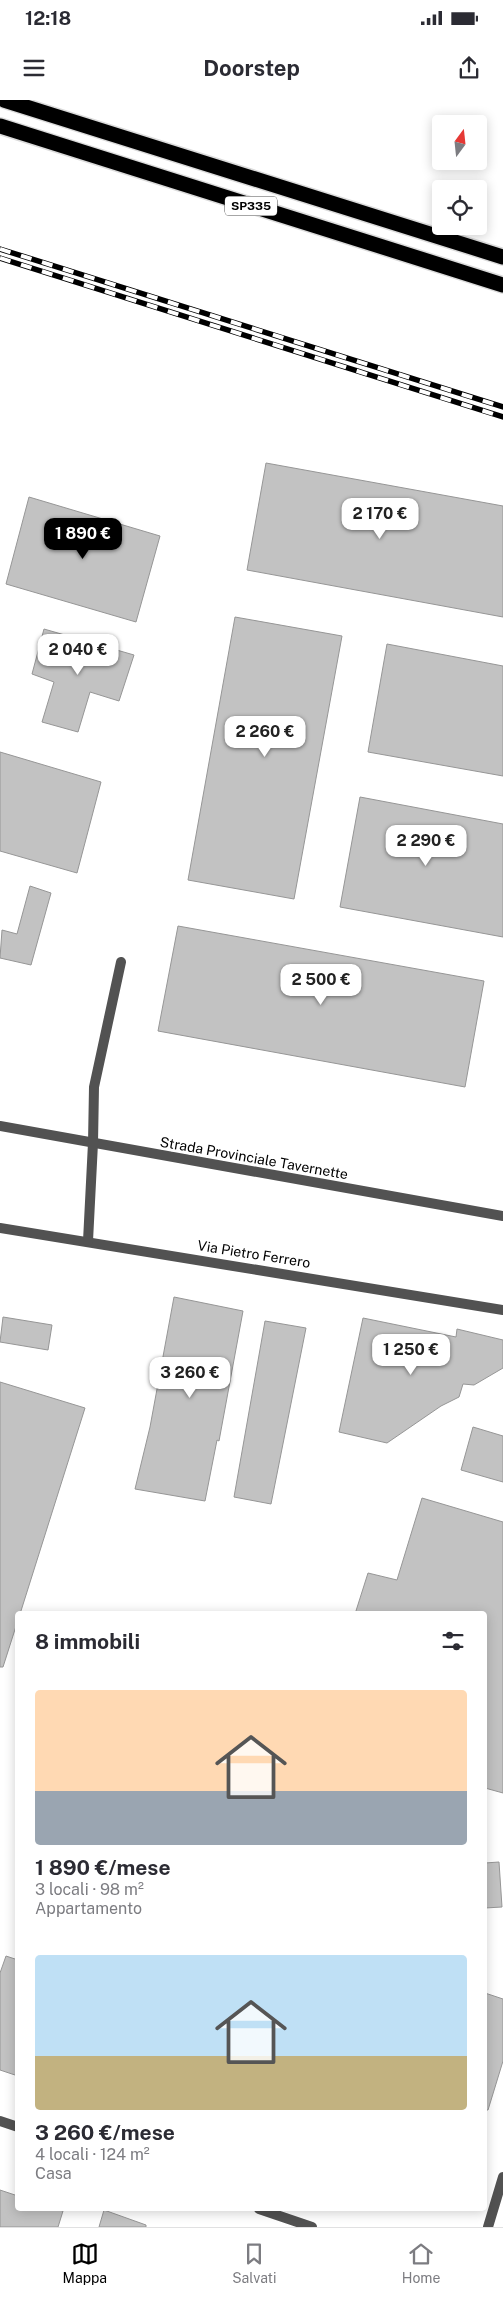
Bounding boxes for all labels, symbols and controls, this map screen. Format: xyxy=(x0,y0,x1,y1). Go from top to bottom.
text: 12:18 xyxy=(25,7,71,29)
icon: menu xyxy=(20,54,48,82)
icon: share xyxy=(455,54,483,82)
text: Doorstep xyxy=(203,55,300,81)
north arrow xyxy=(432,115,488,170)
map controls xyxy=(432,115,487,235)
button: locate xyxy=(432,180,487,235)
road number: SP335 xyxy=(225,196,277,215)
pin: 2 170 € xyxy=(334,498,426,540)
text: 2 170 € xyxy=(353,504,407,523)
pin: 1 890 € xyxy=(37,518,129,560)
text: 1 890 € xyxy=(55,524,111,543)
pin: 2 040 € xyxy=(32,634,124,676)
text: 2 040 € xyxy=(49,640,107,659)
pin: 2 260 € xyxy=(219,716,311,758)
text: 2 260 € xyxy=(236,722,294,741)
pin: 2 290 € xyxy=(380,824,472,867)
text: 2 290 € xyxy=(397,831,455,850)
pin: 2 500 € xyxy=(275,964,367,1006)
text: 2 500 € xyxy=(291,970,351,989)
street label: Strada Provinciale Tavernette xyxy=(159,1134,349,1182)
street label: Via Pietro Ferrero xyxy=(196,1237,312,1271)
pin: 1 250 € xyxy=(365,1334,457,1376)
text: 1 250 € xyxy=(383,1340,439,1359)
pin: 3 260 € xyxy=(144,1356,236,1399)
text: 3 260 € xyxy=(160,1363,220,1382)
icon: filters xyxy=(439,1627,467,1655)
text: 8 immobili xyxy=(35,1629,140,1654)
icon: home xyxy=(206,1722,296,1812)
text: 1 890 €/mese xyxy=(35,1855,171,1880)
text: 3 locali · 98 m² xyxy=(35,1880,144,1899)
text: Appartamento xyxy=(35,1899,142,1918)
icon: home xyxy=(206,1987,296,2077)
text: 3 260 €/mese xyxy=(35,2120,175,2145)
text: 4 locali · 124 m² xyxy=(35,2145,150,2164)
text: Casa xyxy=(35,2164,72,2183)
tab: Mappa xyxy=(63,2240,107,2286)
tab: Salvati xyxy=(232,2240,277,2286)
tab: Home xyxy=(402,2240,440,2286)

